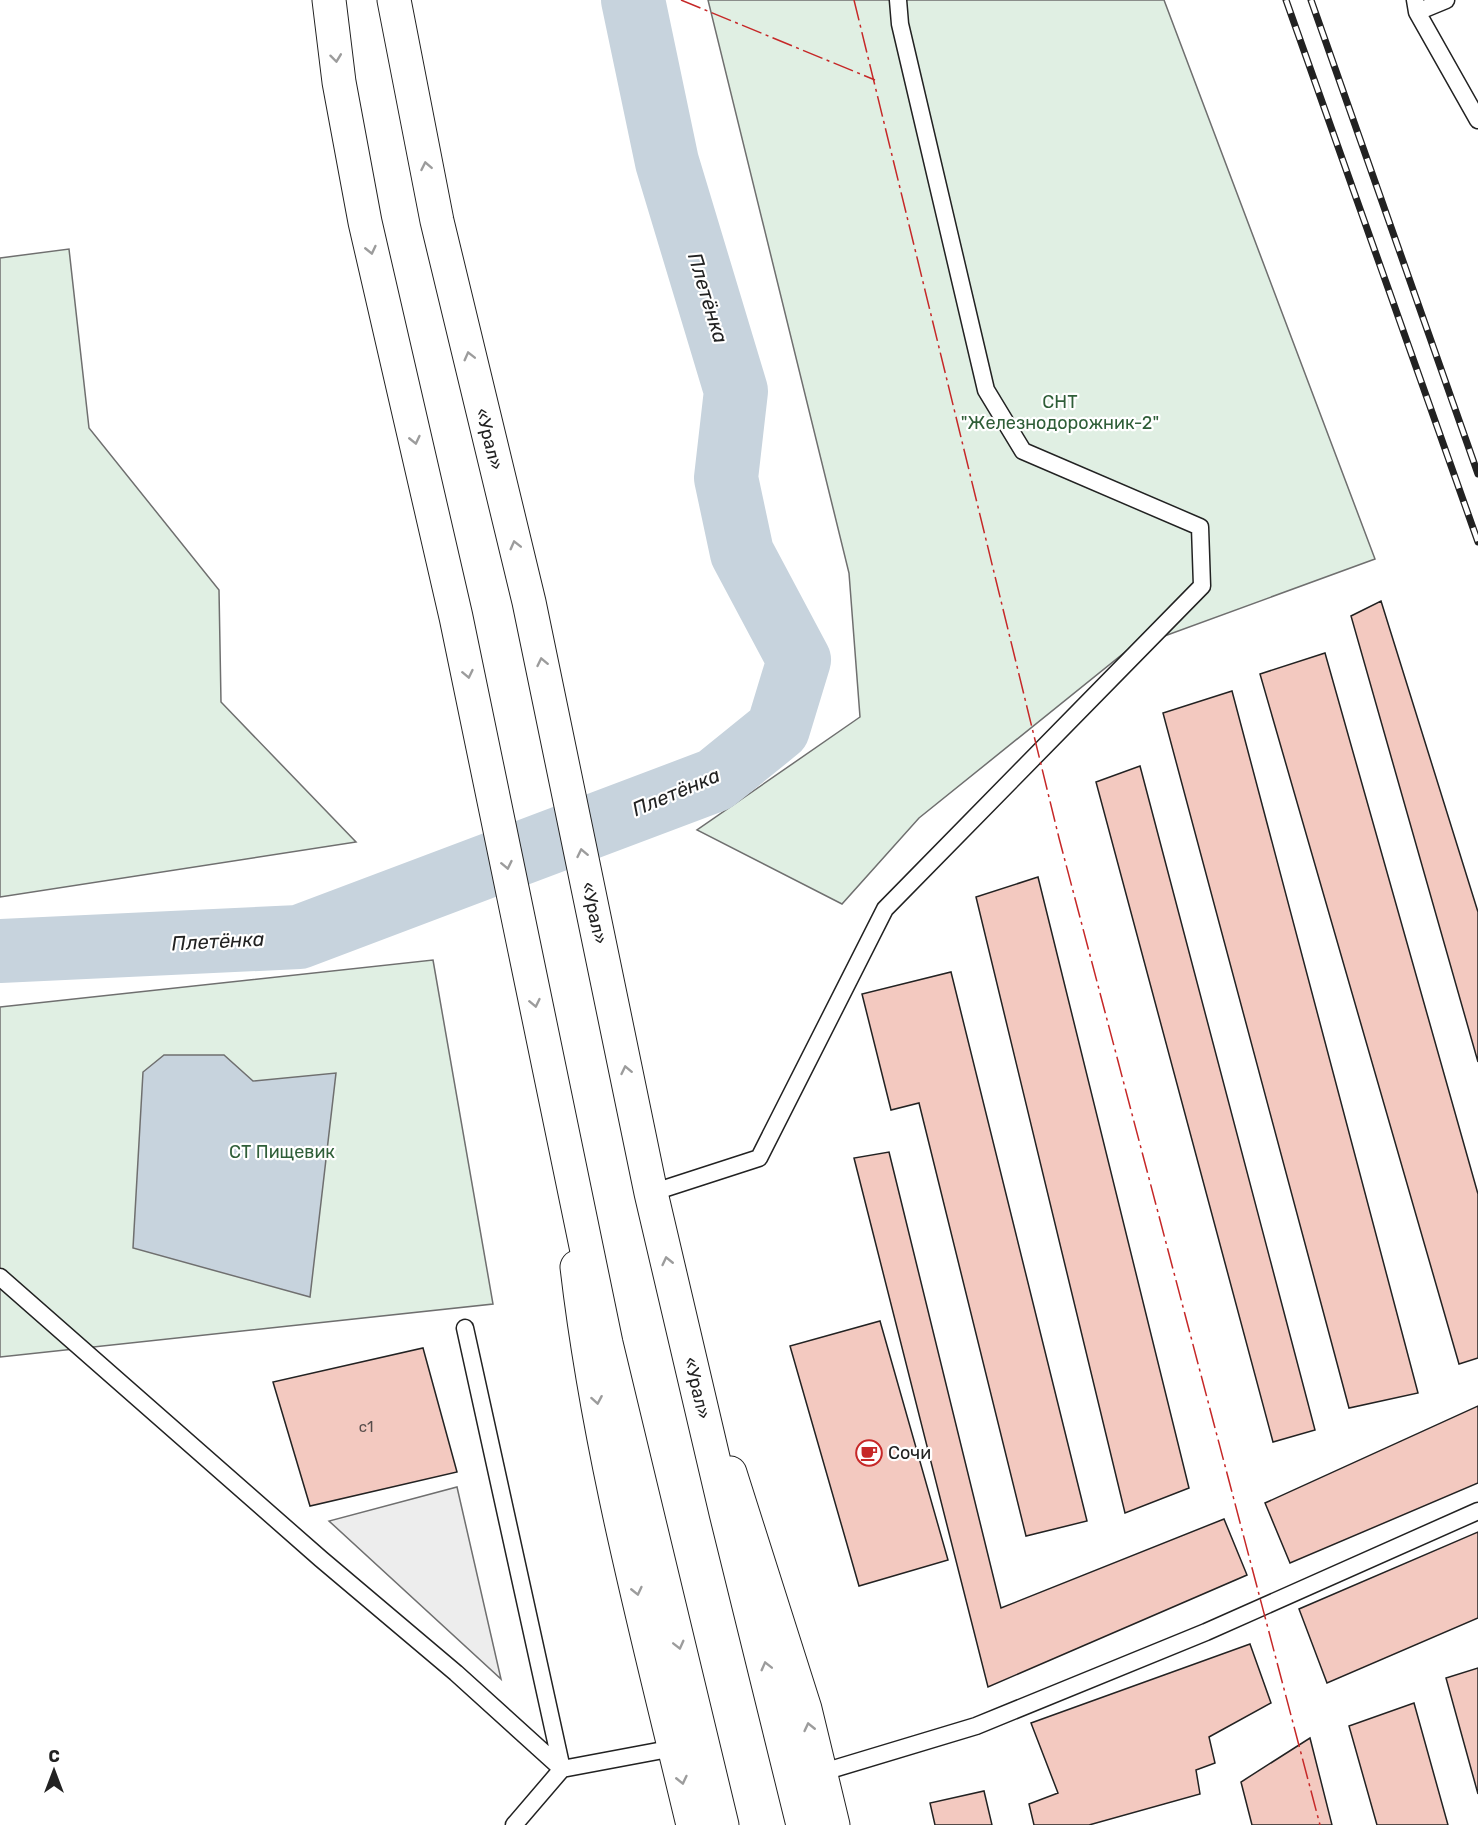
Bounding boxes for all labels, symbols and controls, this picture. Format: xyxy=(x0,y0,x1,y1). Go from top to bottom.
one-way arrow xyxy=(329,53,341,63)
one-way arrow xyxy=(420,161,433,171)
one-way arrow xyxy=(364,245,377,255)
water label: Плетёнка xyxy=(683,250,733,346)
one-way arrow xyxy=(464,351,477,361)
park label: СНТ "Железнодорожник-2" xyxy=(961,391,1159,434)
street label: «Урал» xyxy=(471,406,507,472)
one-way arrow xyxy=(408,435,421,445)
one-way arrow xyxy=(510,540,523,550)
one-way arrow xyxy=(536,658,549,668)
one-way arrow xyxy=(461,669,474,679)
water label: Плетёнка xyxy=(629,763,724,821)
one-way arrow xyxy=(576,848,589,858)
one-way arrow xyxy=(500,860,513,870)
street label: «Урал» xyxy=(577,880,611,946)
water label: Плетёнка xyxy=(171,927,265,955)
one-way arrow xyxy=(528,998,541,1008)
one-way arrow xyxy=(620,1065,633,1075)
park label: СТ Пищевик xyxy=(229,1141,335,1163)
one-way arrow xyxy=(662,1256,675,1266)
street label: «Урал» xyxy=(679,1355,715,1421)
one-way arrow xyxy=(590,1395,603,1405)
house number: с1 xyxy=(359,1418,373,1436)
cafe icon: Сочи xyxy=(854,1438,884,1468)
place label: Сочи xyxy=(888,1442,931,1464)
one-way arrow xyxy=(630,1585,643,1595)
one-way arrow xyxy=(672,1640,685,1650)
one-way arrow xyxy=(760,1661,773,1671)
one-way arrow xyxy=(804,1722,817,1732)
north arrow xyxy=(24,1741,84,1801)
text: С xyxy=(48,1747,60,1766)
one-way arrow xyxy=(675,1775,688,1785)

